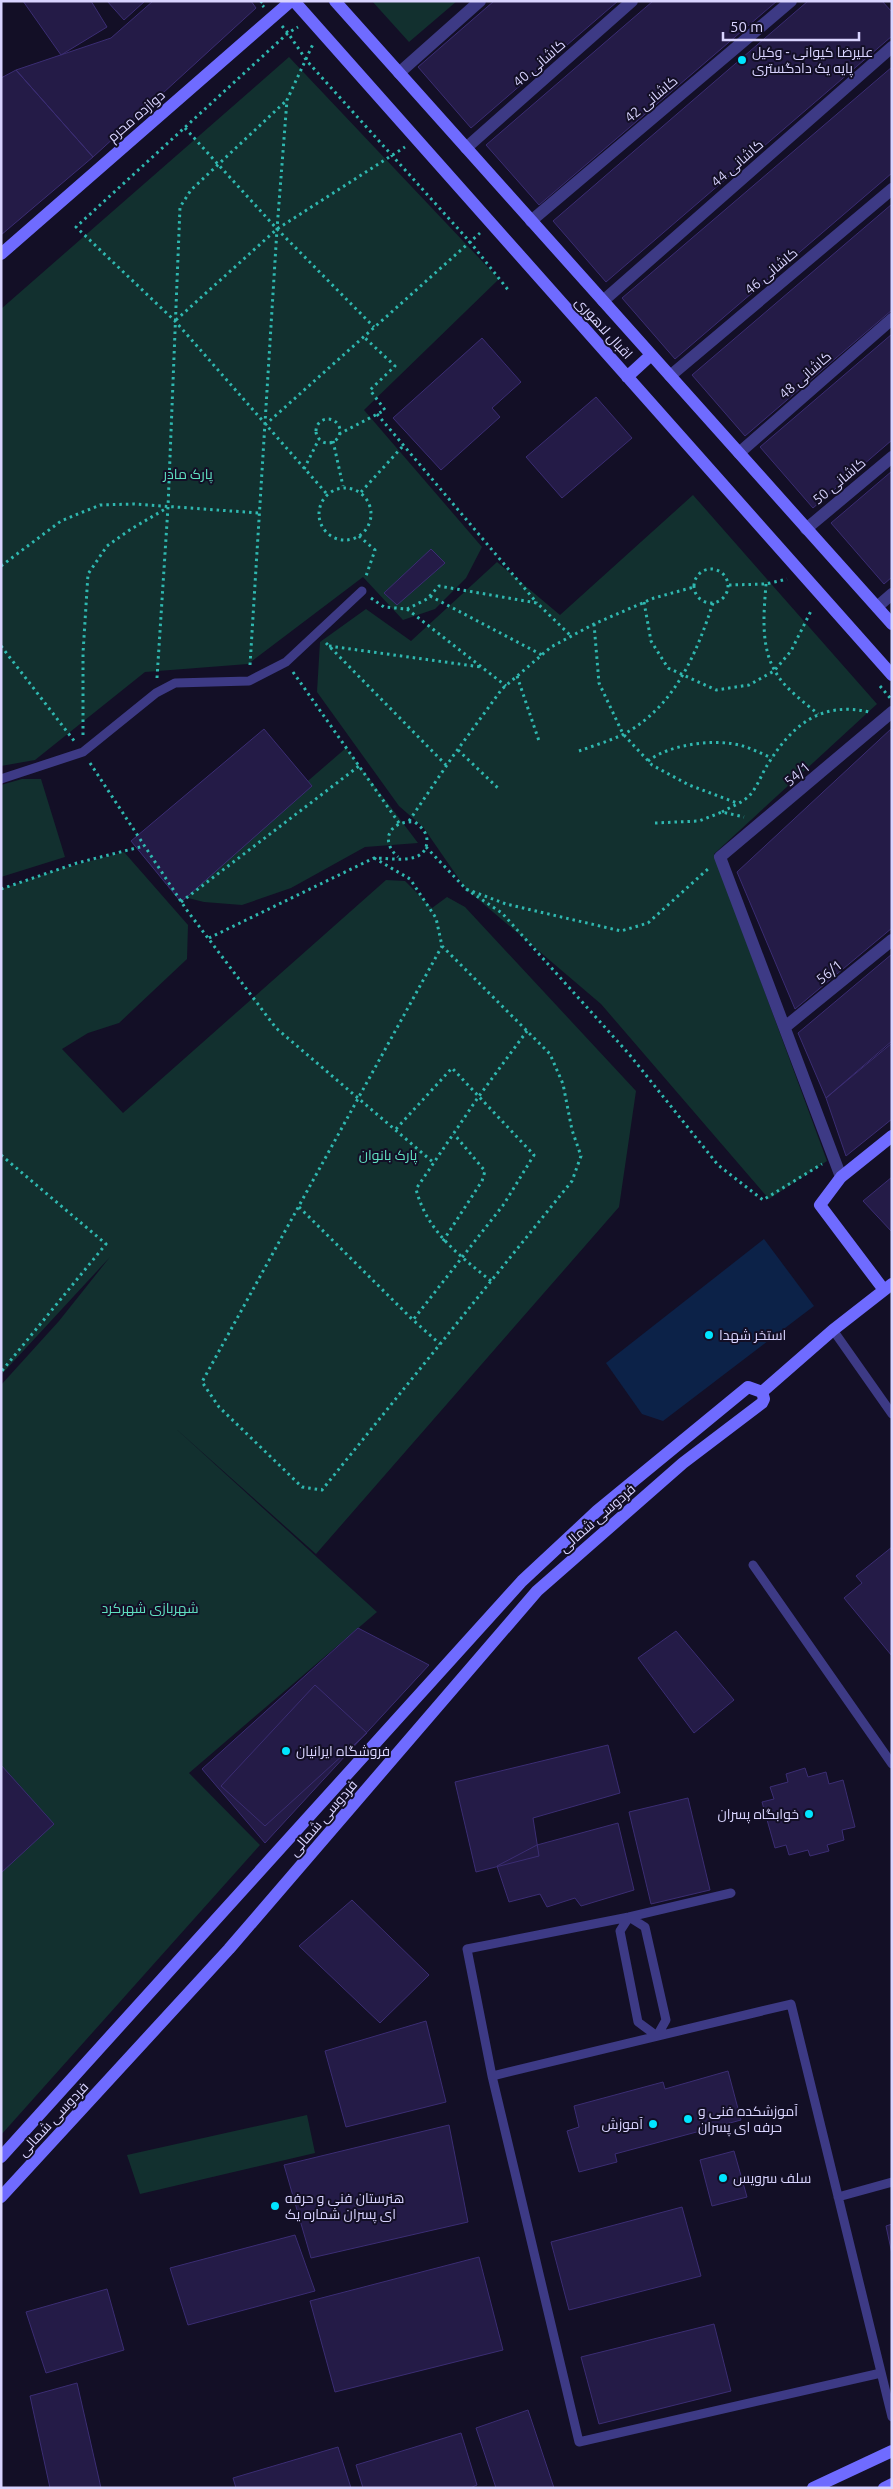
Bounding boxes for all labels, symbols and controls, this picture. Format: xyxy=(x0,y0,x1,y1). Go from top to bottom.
scale bar xyxy=(723,10,859,42)
text: 50 m xyxy=(730,18,763,35)
street label: کاشانی 40 xyxy=(510,36,568,90)
place label: علیرضا کیوانی - وکیل پایه یک دادگستری xyxy=(752,44,873,78)
marker: علیرضا کیوانی - وکیل پایه یک دادگستری xyxy=(736,54,748,66)
street label: کاشانی 42 xyxy=(621,72,681,126)
street label: دوازده محرم xyxy=(104,87,169,147)
street label: کاشانی 44 xyxy=(708,136,766,190)
street label: کاشانی 46 xyxy=(741,244,801,298)
street label: اقبال لاهوری xyxy=(571,294,636,363)
street label: کاشانی 48 xyxy=(776,348,834,402)
street label: کاشانی 50 xyxy=(809,454,869,508)
park label: پارک مادر xyxy=(162,466,213,484)
street label: 54/1 xyxy=(781,759,813,789)
street label: 56/1 xyxy=(813,957,845,987)
park label: پارک بانوان xyxy=(359,1147,418,1165)
place label: استخر شهدا xyxy=(719,1327,786,1343)
marker: استخر شهدا xyxy=(703,1329,715,1341)
street label: فردوسی شمالی xyxy=(556,1481,638,1555)
park label: شهربازی شهرکرد xyxy=(101,1600,199,1616)
place label: فروشگاه ایرانیان xyxy=(296,1743,390,1759)
marker: فروشگاه ایرانیان xyxy=(280,1745,292,1757)
street label: فردوسی شمالی xyxy=(286,1777,360,1859)
place label: خوابگاه پسران xyxy=(717,1806,799,1824)
marker: خوابگاه پسران xyxy=(803,1808,815,1820)
street label: فردوسی شمالی xyxy=(15,2079,91,2159)
place label: آموزشکده فنی و حرفه ای پسران xyxy=(698,2103,798,2137)
marker: آموزشکده فنی و حرفه ای پسران xyxy=(682,2113,694,2125)
place label: آموزش xyxy=(602,2116,643,2132)
marker: آموزش xyxy=(647,2118,659,2130)
place label: سلف سرویس xyxy=(733,2170,811,2186)
marker: سلف سرویس xyxy=(717,2172,729,2184)
place label: هنرستان فنی و حرفه ای پسران شماره یک xyxy=(285,2190,404,2224)
marker: هنرستان فنی و حرفه ای پسران شماره یک xyxy=(269,2200,281,2212)

